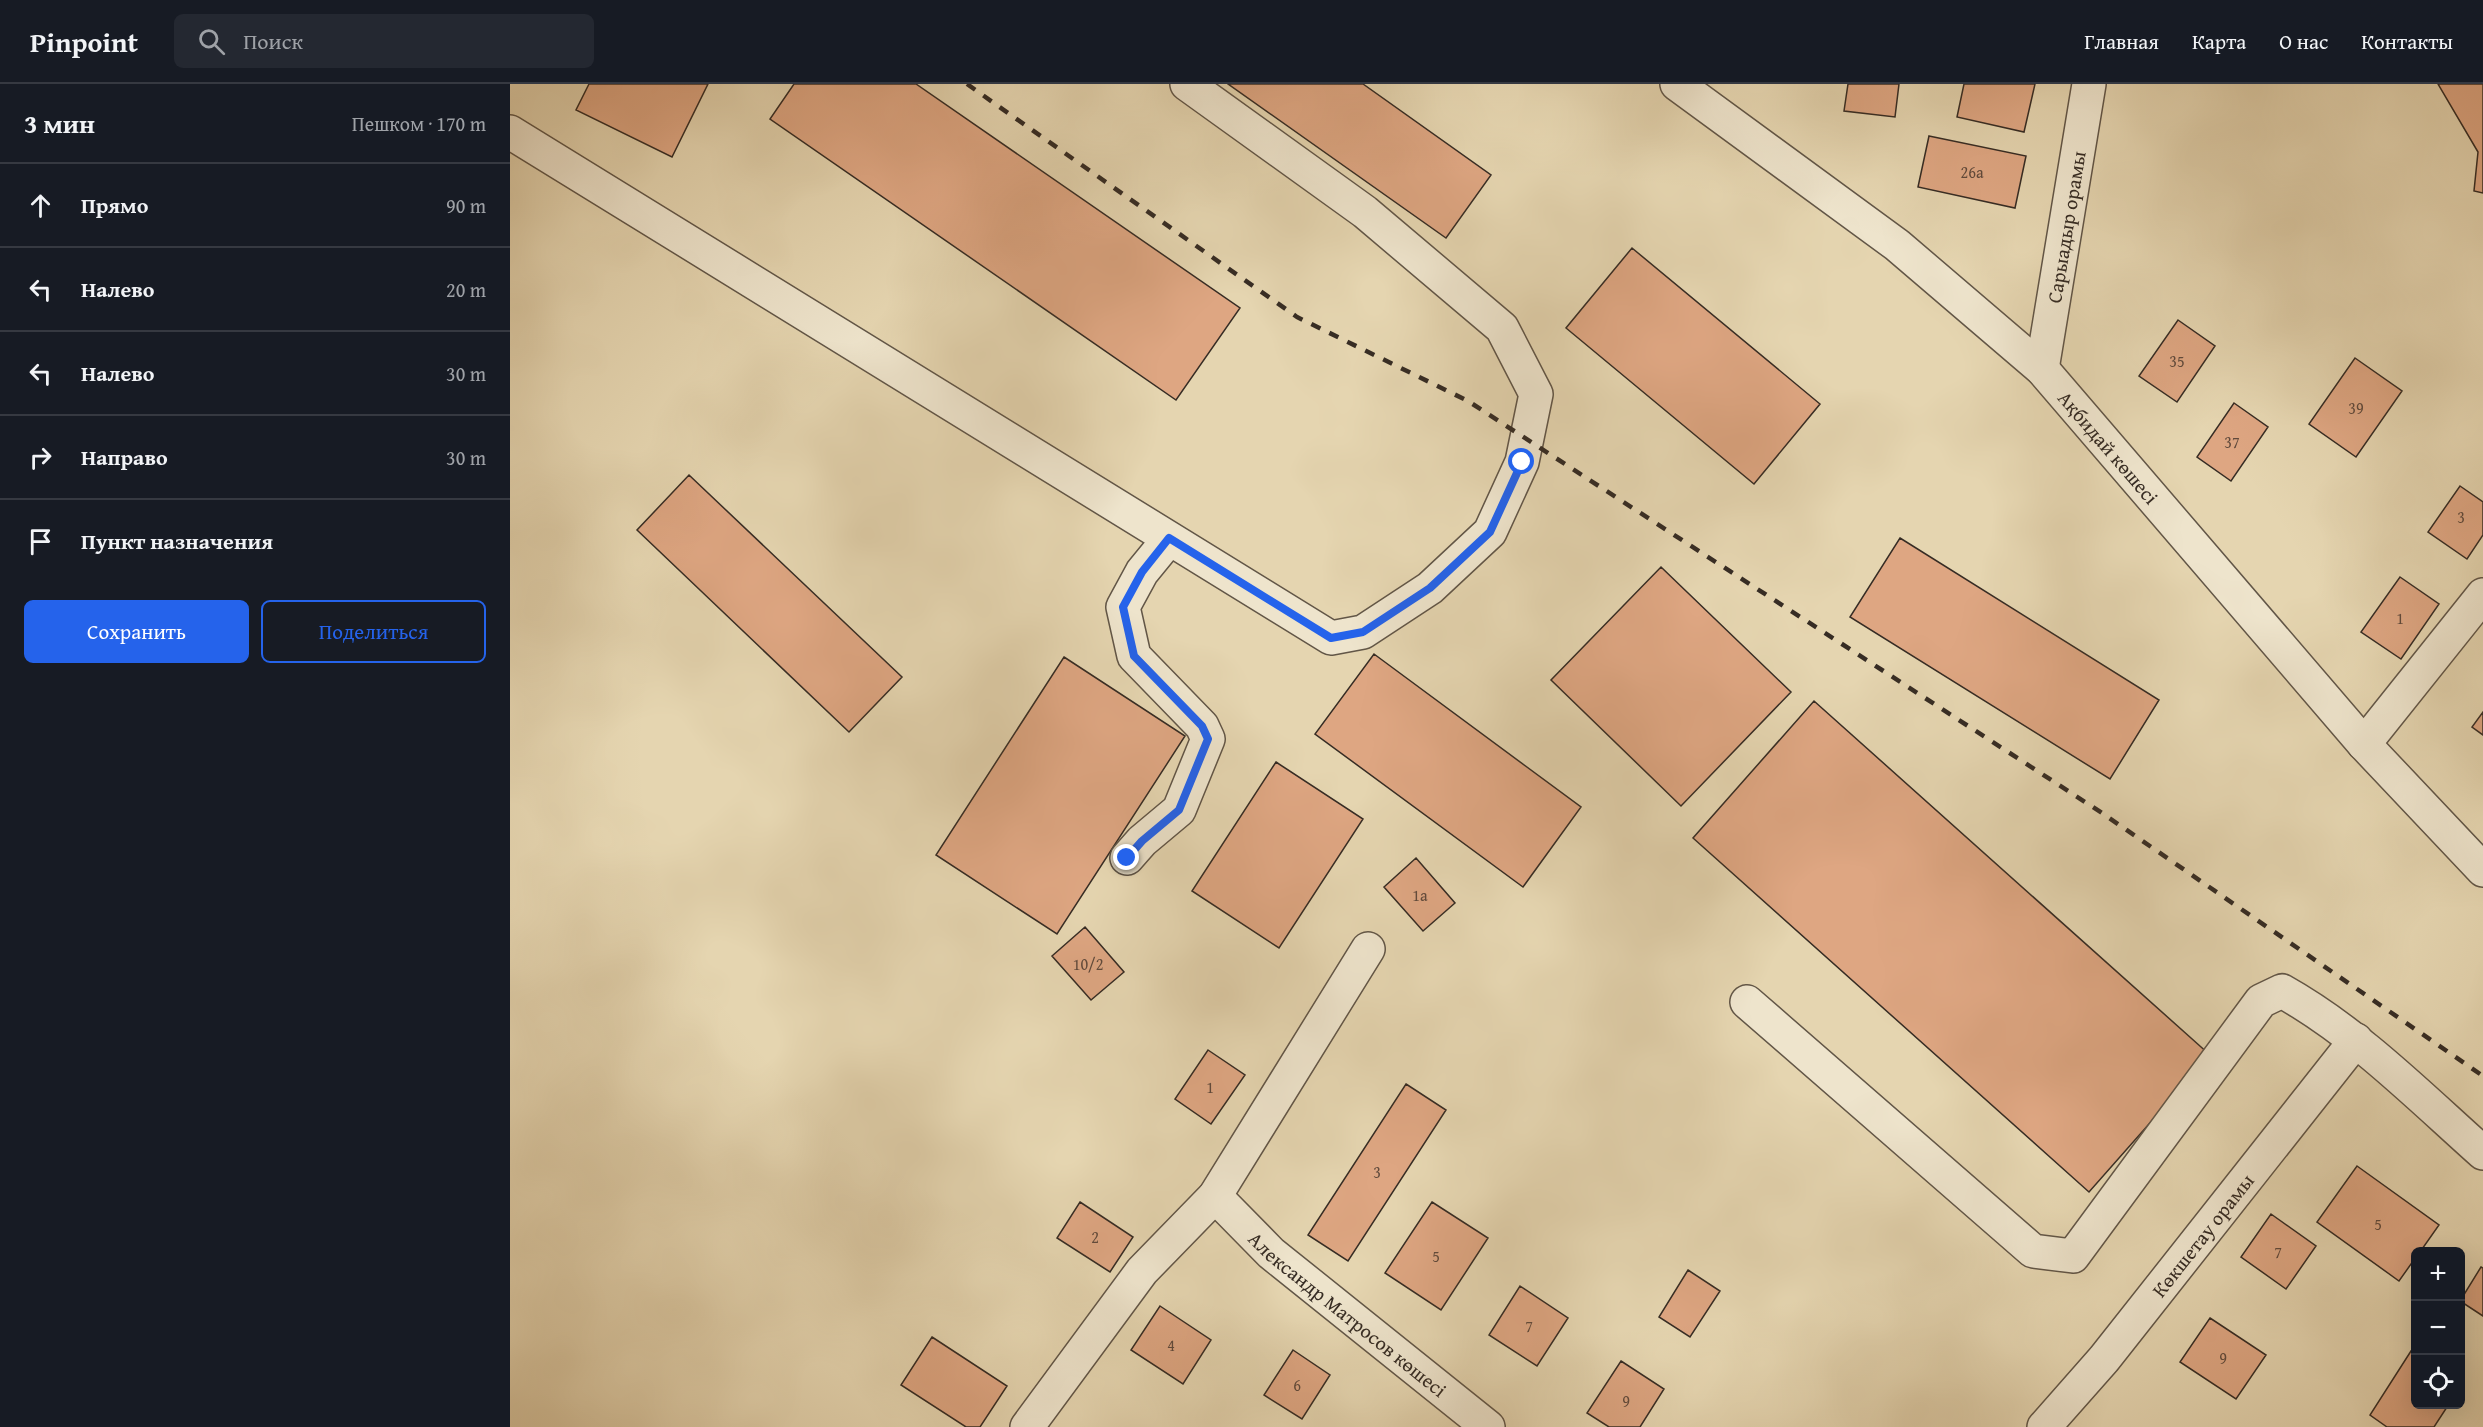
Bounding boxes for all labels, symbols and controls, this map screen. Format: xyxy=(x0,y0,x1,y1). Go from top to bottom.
search box xyxy=(174,14,594,68)
text: Pinpoint xyxy=(30,21,138,62)
icon: search xyxy=(195,25,228,58)
text: Поиск xyxy=(243,25,303,57)
text: Главная xyxy=(2084,26,2159,57)
text: Карта xyxy=(2192,26,2246,57)
text: О нас xyxy=(2279,26,2328,57)
text: Контакты xyxy=(2361,26,2453,57)
text: 3 мин xyxy=(24,104,95,143)
text: Пешком · 170 m xyxy=(352,109,486,138)
street label: Сарыадыр орамы xyxy=(2039,149,2092,305)
house number: 26а xyxy=(1960,160,1984,184)
icon: ahead xyxy=(24,189,57,222)
text: Прямо xyxy=(81,189,148,221)
text: 90 m xyxy=(446,191,486,220)
icon: left xyxy=(24,273,57,306)
text: Налево xyxy=(81,273,154,305)
text: 20 m xyxy=(446,275,486,304)
house number: 35 xyxy=(2169,349,2185,373)
icon: left xyxy=(24,357,57,390)
text: Налево xyxy=(81,357,154,389)
text: 30 m xyxy=(446,359,486,388)
street label: Ақбидай көшесі xyxy=(2052,384,2166,510)
house number: 39 xyxy=(2348,396,2364,420)
house number: 37 xyxy=(2224,430,2240,454)
icon: right xyxy=(24,441,57,474)
text: Направо xyxy=(81,441,168,473)
text: 30 m xyxy=(446,443,486,472)
route start xyxy=(1508,448,1534,474)
house number: 3 xyxy=(2457,505,2465,529)
icon: arrive xyxy=(24,525,57,558)
text: Пункт назначения xyxy=(81,525,273,557)
button: Сохранить xyxy=(24,600,249,663)
button: Поделиться xyxy=(261,600,486,663)
house number: 1 xyxy=(2396,606,2404,630)
route end xyxy=(1113,844,1139,870)
house number: 1а xyxy=(1412,883,1428,907)
house number: 10/2 xyxy=(1073,952,1103,976)
house number: 1 xyxy=(1206,1075,1214,1099)
house number: 3 xyxy=(1373,1160,1381,1184)
street label: Көкшетау орамы xyxy=(2144,1167,2260,1303)
house number: 5 xyxy=(2374,1212,2382,1236)
street label: Александр Матросов көшесі xyxy=(1242,1224,1454,1403)
house number: 2 xyxy=(1091,1225,1099,1249)
house number: 7 xyxy=(2274,1240,2282,1264)
house number: 5 xyxy=(1432,1244,1440,1268)
map controls xyxy=(2411,1247,2465,1409)
button: + xyxy=(2411,1247,2465,1301)
button: − xyxy=(2411,1301,2465,1355)
house number: 7 xyxy=(1525,1314,1533,1338)
house number: 4 xyxy=(1167,1333,1175,1357)
house number: 9 xyxy=(2219,1346,2227,1370)
button: locate xyxy=(2411,1355,2465,1409)
house number: 6 xyxy=(1293,1373,1301,1397)
house number: 9 xyxy=(1622,1389,1630,1413)

